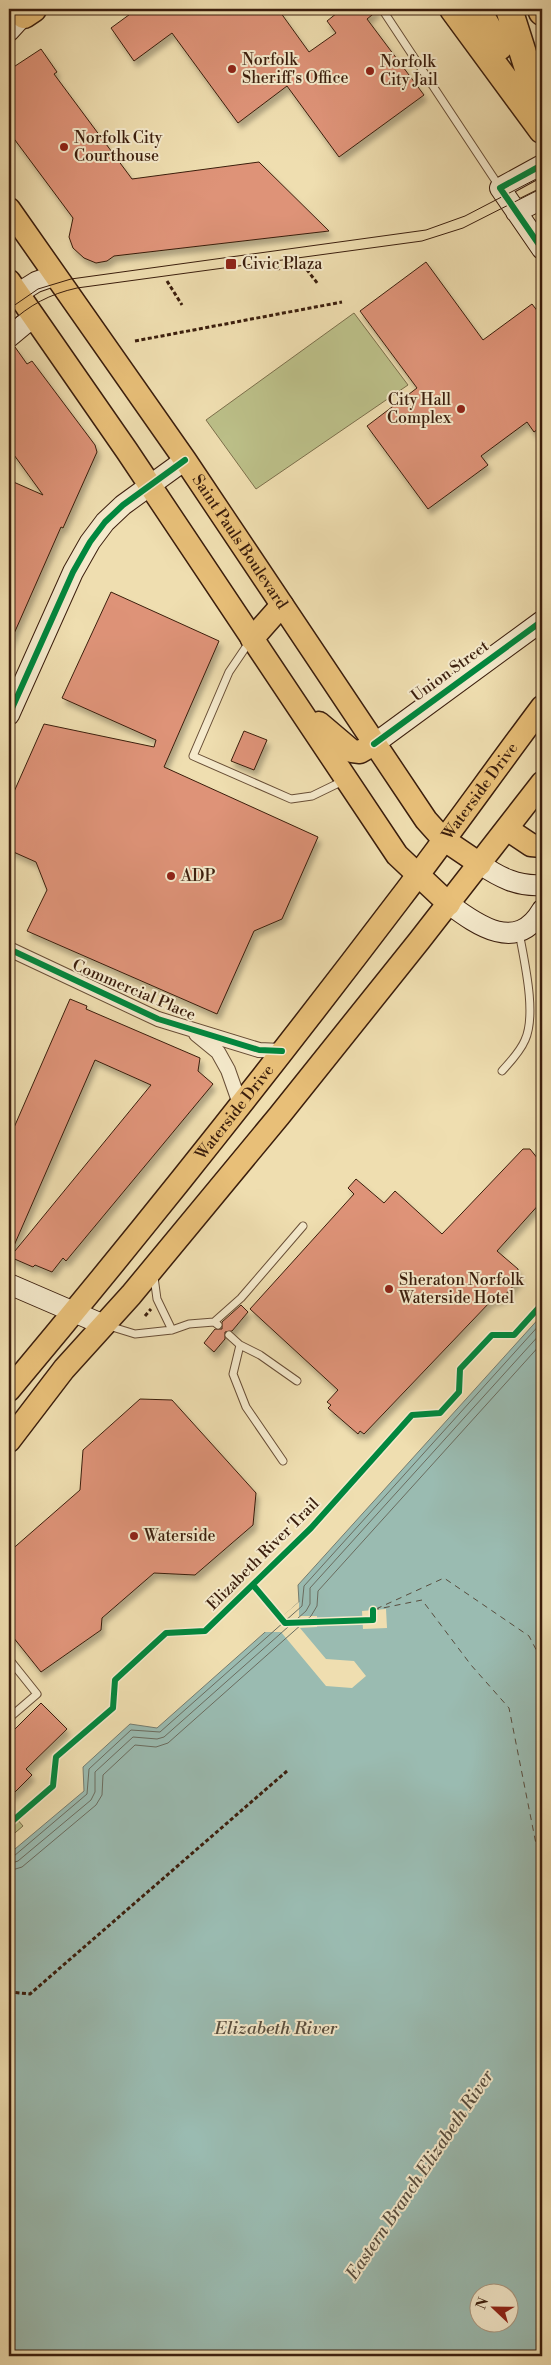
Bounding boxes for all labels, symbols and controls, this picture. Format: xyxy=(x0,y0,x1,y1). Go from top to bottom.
place label: Norfolk Sheriff's Office xyxy=(242,50,349,88)
place label: Norfolk City Jail xyxy=(380,52,438,90)
marker: Norfolk Sheriff's Office xyxy=(226,63,238,75)
marker: Norfolk City Jail xyxy=(364,65,376,77)
place label: Norfolk City Courthouse xyxy=(74,128,163,166)
marker: Norfolk City Courthouse xyxy=(58,141,70,153)
place label: Civic Plaza xyxy=(242,254,323,274)
marker: Civic Plaza xyxy=(224,257,238,271)
place label: City Hall Complex xyxy=(387,390,452,428)
marker: City Hall Complex xyxy=(455,403,467,415)
street label: Saint Pauls Boulevard xyxy=(188,471,292,613)
street label: Union Street xyxy=(407,636,493,706)
street label: Waterside Drive xyxy=(437,739,522,844)
place label: ADP xyxy=(180,866,215,886)
marker: ADP xyxy=(165,870,177,882)
street label: Commercial Place xyxy=(69,955,199,1025)
street label: Waterside Drive xyxy=(190,1061,278,1165)
place label: Sheraton Norfolk Waterside Hotel xyxy=(398,1270,525,1308)
marker: Sheraton Norfolk Waterside Hotel xyxy=(383,1283,395,1295)
street label: Elizabeth River Trail xyxy=(203,1493,324,1614)
place label: Waterside xyxy=(143,1526,216,1546)
marker: Waterside xyxy=(128,1530,140,1542)
water label: Elizabeth River xyxy=(214,2017,338,2040)
water label: Eastern Branch Elizabeth River xyxy=(340,2065,499,2285)
north arrow xyxy=(468,2282,518,2332)
text: N xyxy=(472,2295,493,2312)

